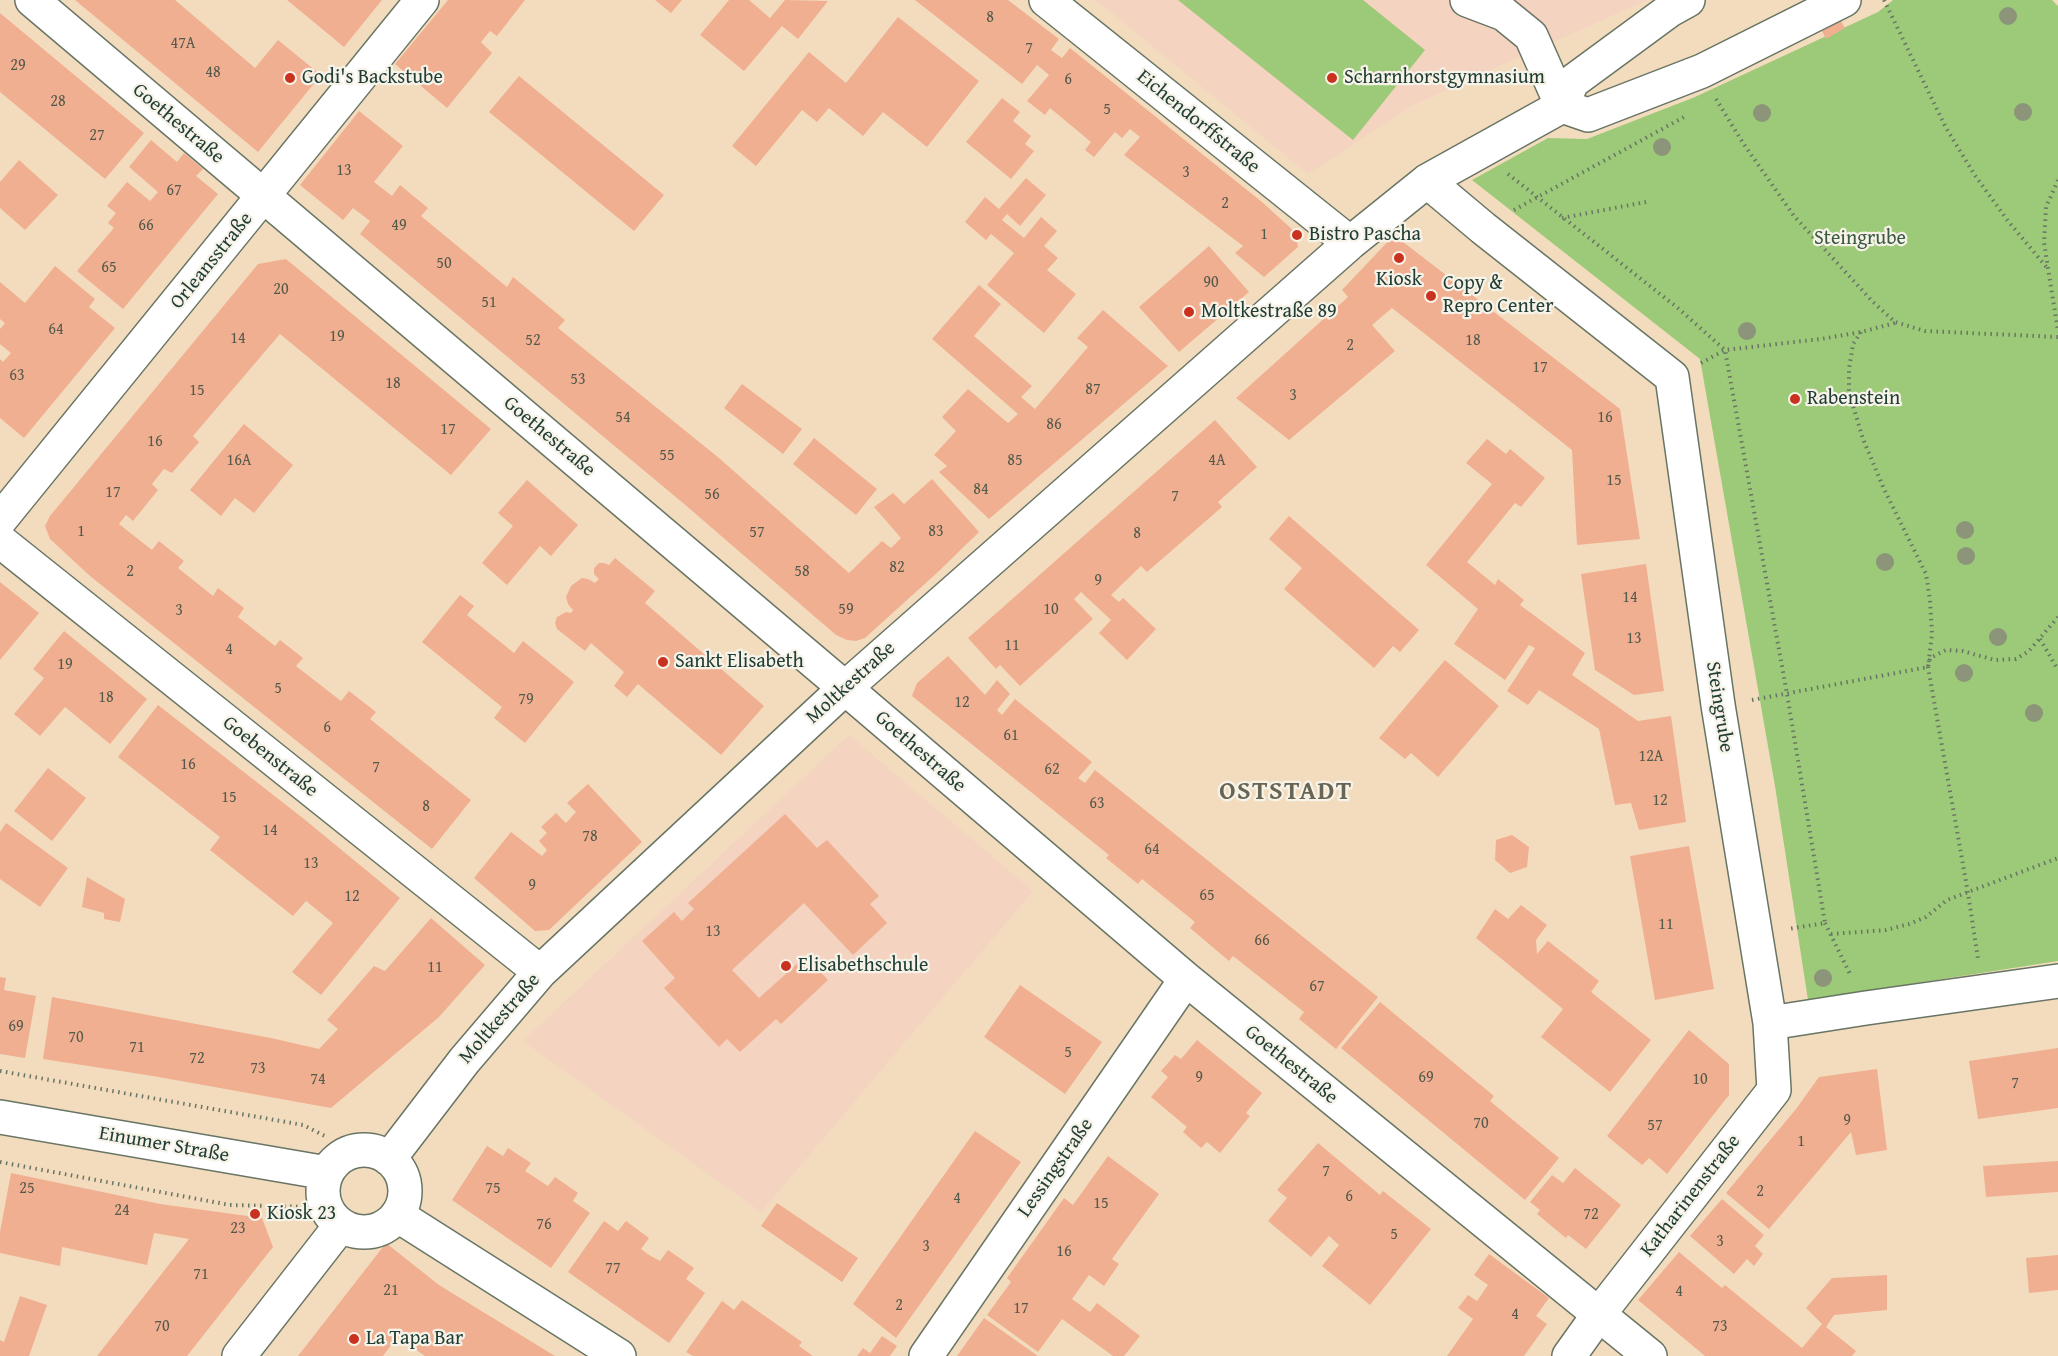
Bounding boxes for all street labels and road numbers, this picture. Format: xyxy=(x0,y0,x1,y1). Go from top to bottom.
street label: Eichendorffstraße xyxy=(1132,65,1264,179)
street label: Goethestraße xyxy=(127,79,229,169)
street label: Orleansstraße xyxy=(166,208,258,314)
street label: Goethestraße xyxy=(498,392,600,482)
street label: Moltkestraße xyxy=(801,637,901,729)
street label: Steingrube xyxy=(1700,660,1738,754)
street label: Goethestraße xyxy=(870,706,970,798)
street label: Goebenstraße xyxy=(217,711,323,803)
street label: Moltkestraße xyxy=(454,969,546,1069)
street label: Goethestraße xyxy=(1240,1020,1342,1110)
street label: Lessingstraße xyxy=(1013,1114,1099,1222)
street label: Einumer Straße xyxy=(97,1122,231,1168)
street label: Katharinenstraße xyxy=(1636,1130,1746,1262)

